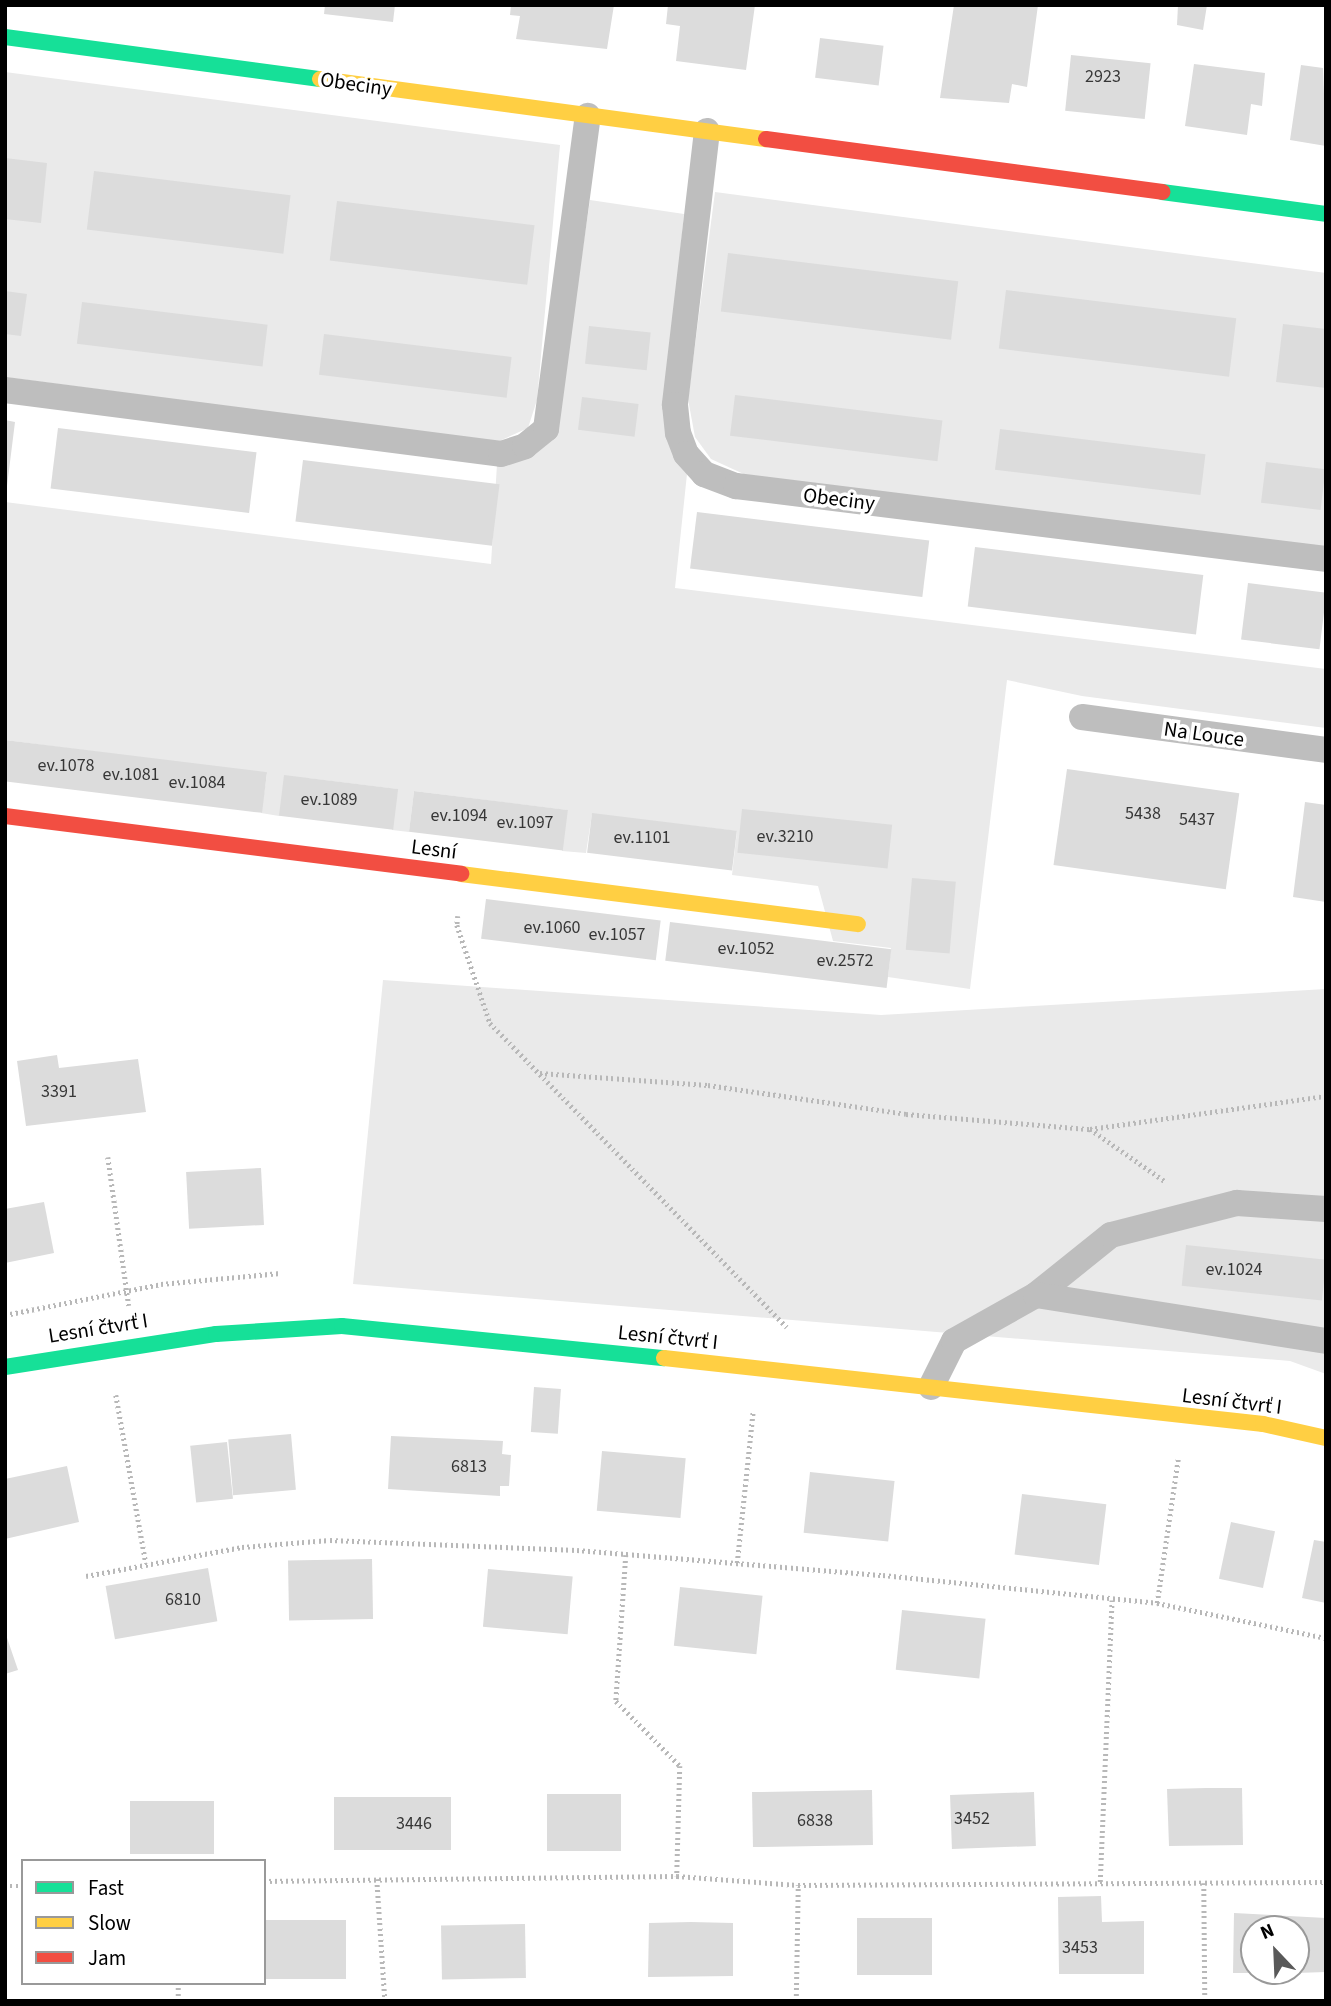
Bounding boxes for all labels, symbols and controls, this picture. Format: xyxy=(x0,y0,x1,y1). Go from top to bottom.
house number: 2923 xyxy=(1085,66,1121,88)
street label: Obeciny xyxy=(319,67,393,101)
street label: Obeciny xyxy=(802,482,876,516)
street label: Na Louce xyxy=(1162,716,1246,752)
house number: ev.1078 xyxy=(37,755,95,777)
house number: ev.1081 xyxy=(102,764,160,786)
house number: ev.1084 xyxy=(168,772,226,794)
house number: ev.1089 xyxy=(300,789,358,811)
house number: 5438 xyxy=(1125,803,1161,825)
house number: ev.1094 xyxy=(430,805,488,827)
house number: 5437 xyxy=(1179,809,1215,831)
house number: ev.1097 xyxy=(496,812,554,834)
house number: ev.3210 xyxy=(756,826,814,848)
house number: ev.1101 xyxy=(613,827,671,849)
street label: Lesní xyxy=(410,834,458,864)
house number: ev.1060 xyxy=(523,917,581,939)
house number: ev.1057 xyxy=(588,924,646,946)
house number: ev.1052 xyxy=(717,938,775,960)
house number: ev.2572 xyxy=(816,950,874,972)
house number: 3391 xyxy=(41,1081,77,1103)
house number: ev.1024 xyxy=(1205,1259,1263,1281)
street label: Lesní čtvrť I xyxy=(46,1308,150,1348)
street label: Lesní čtvrť I xyxy=(617,1319,719,1355)
street label: Lesní čtvrť I xyxy=(1181,1382,1283,1420)
house number: 6813 xyxy=(451,1456,487,1478)
house number: 6810 xyxy=(165,1589,201,1611)
house number: 3452 xyxy=(954,1808,990,1830)
house number: 6838 xyxy=(797,1810,833,1832)
house number: 3446 xyxy=(396,1813,432,1835)
legend xyxy=(21,1859,266,1985)
text: Fast xyxy=(88,1873,124,1903)
text: Slow xyxy=(88,1908,131,1938)
north arrow xyxy=(1240,1915,1310,1985)
text: N xyxy=(1256,1917,1278,1947)
house number: 3453 xyxy=(1062,1937,1098,1959)
text: Jam xyxy=(88,1943,126,1973)

